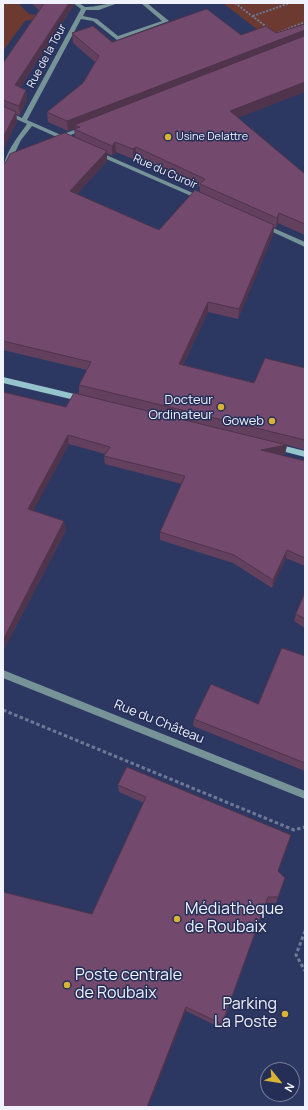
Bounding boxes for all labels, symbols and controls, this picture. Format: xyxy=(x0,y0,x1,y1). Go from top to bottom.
street label: Rue de la Tour xyxy=(25,22,69,90)
place label: Usine Delattre xyxy=(176,130,248,144)
marker: Usine Delattre xyxy=(163,132,173,142)
street label: Rue du Curoir xyxy=(131,152,199,192)
place label: Docteur Ordinateur xyxy=(148,392,213,423)
marker: Docteur Ordinateur xyxy=(216,402,226,412)
place label: Goweb xyxy=(222,413,264,429)
marker: Goweb xyxy=(267,416,277,426)
street label: Rue du Château xyxy=(112,697,206,747)
place label: Médiathèque de Roubaix xyxy=(185,900,284,938)
marker: Médiathèque de Roubaix xyxy=(172,914,182,924)
place label: Poste centrale de Roubaix xyxy=(75,966,182,1004)
marker: Poste centrale de Roubaix xyxy=(62,980,72,990)
place label: Parking La Poste xyxy=(214,995,277,1033)
marker: Parking La Poste xyxy=(280,1009,290,1019)
north arrow xyxy=(260,1062,300,1102)
text: N xyxy=(281,1081,298,1095)

